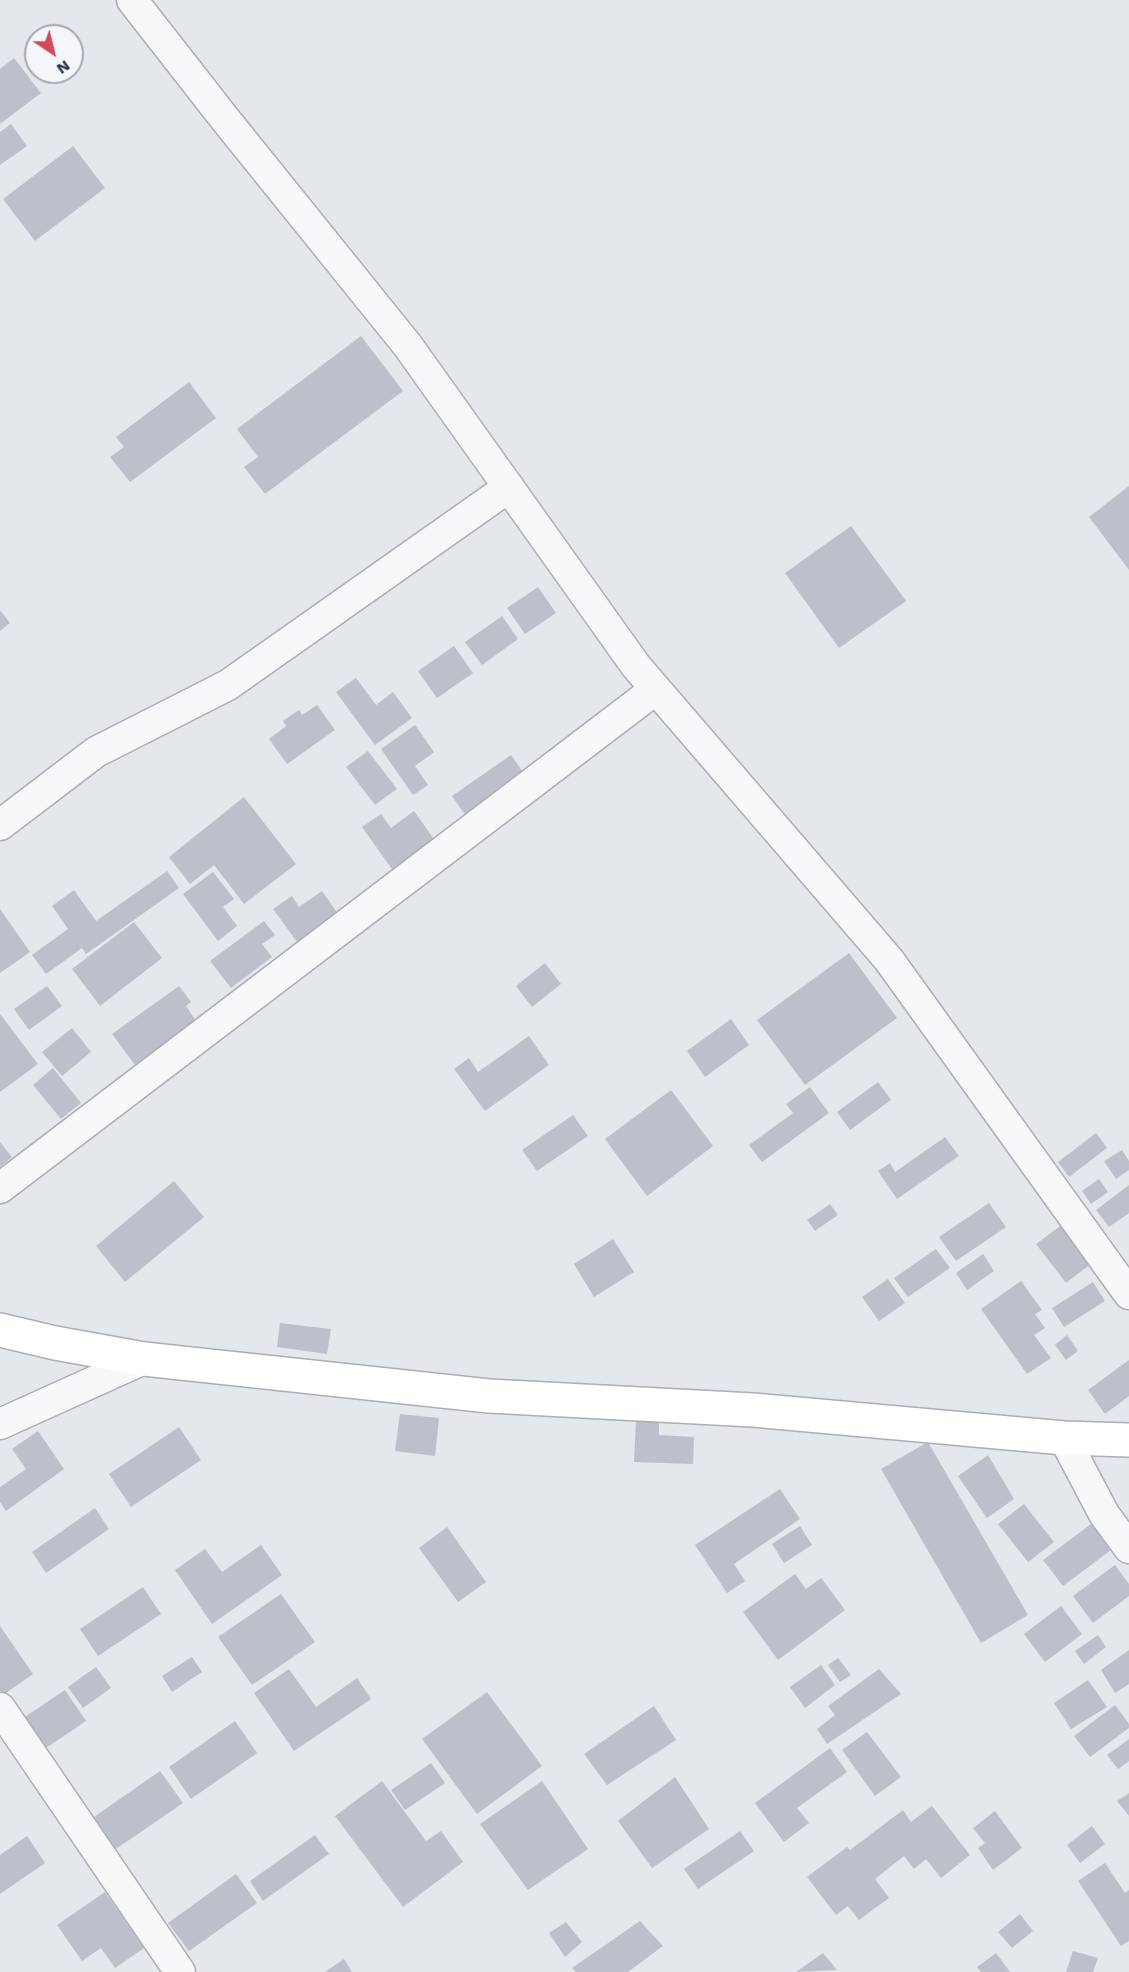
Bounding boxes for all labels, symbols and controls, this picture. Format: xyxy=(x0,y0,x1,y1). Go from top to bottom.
north arrow xyxy=(24,24,84,84)
text: N xyxy=(53,56,74,79)

